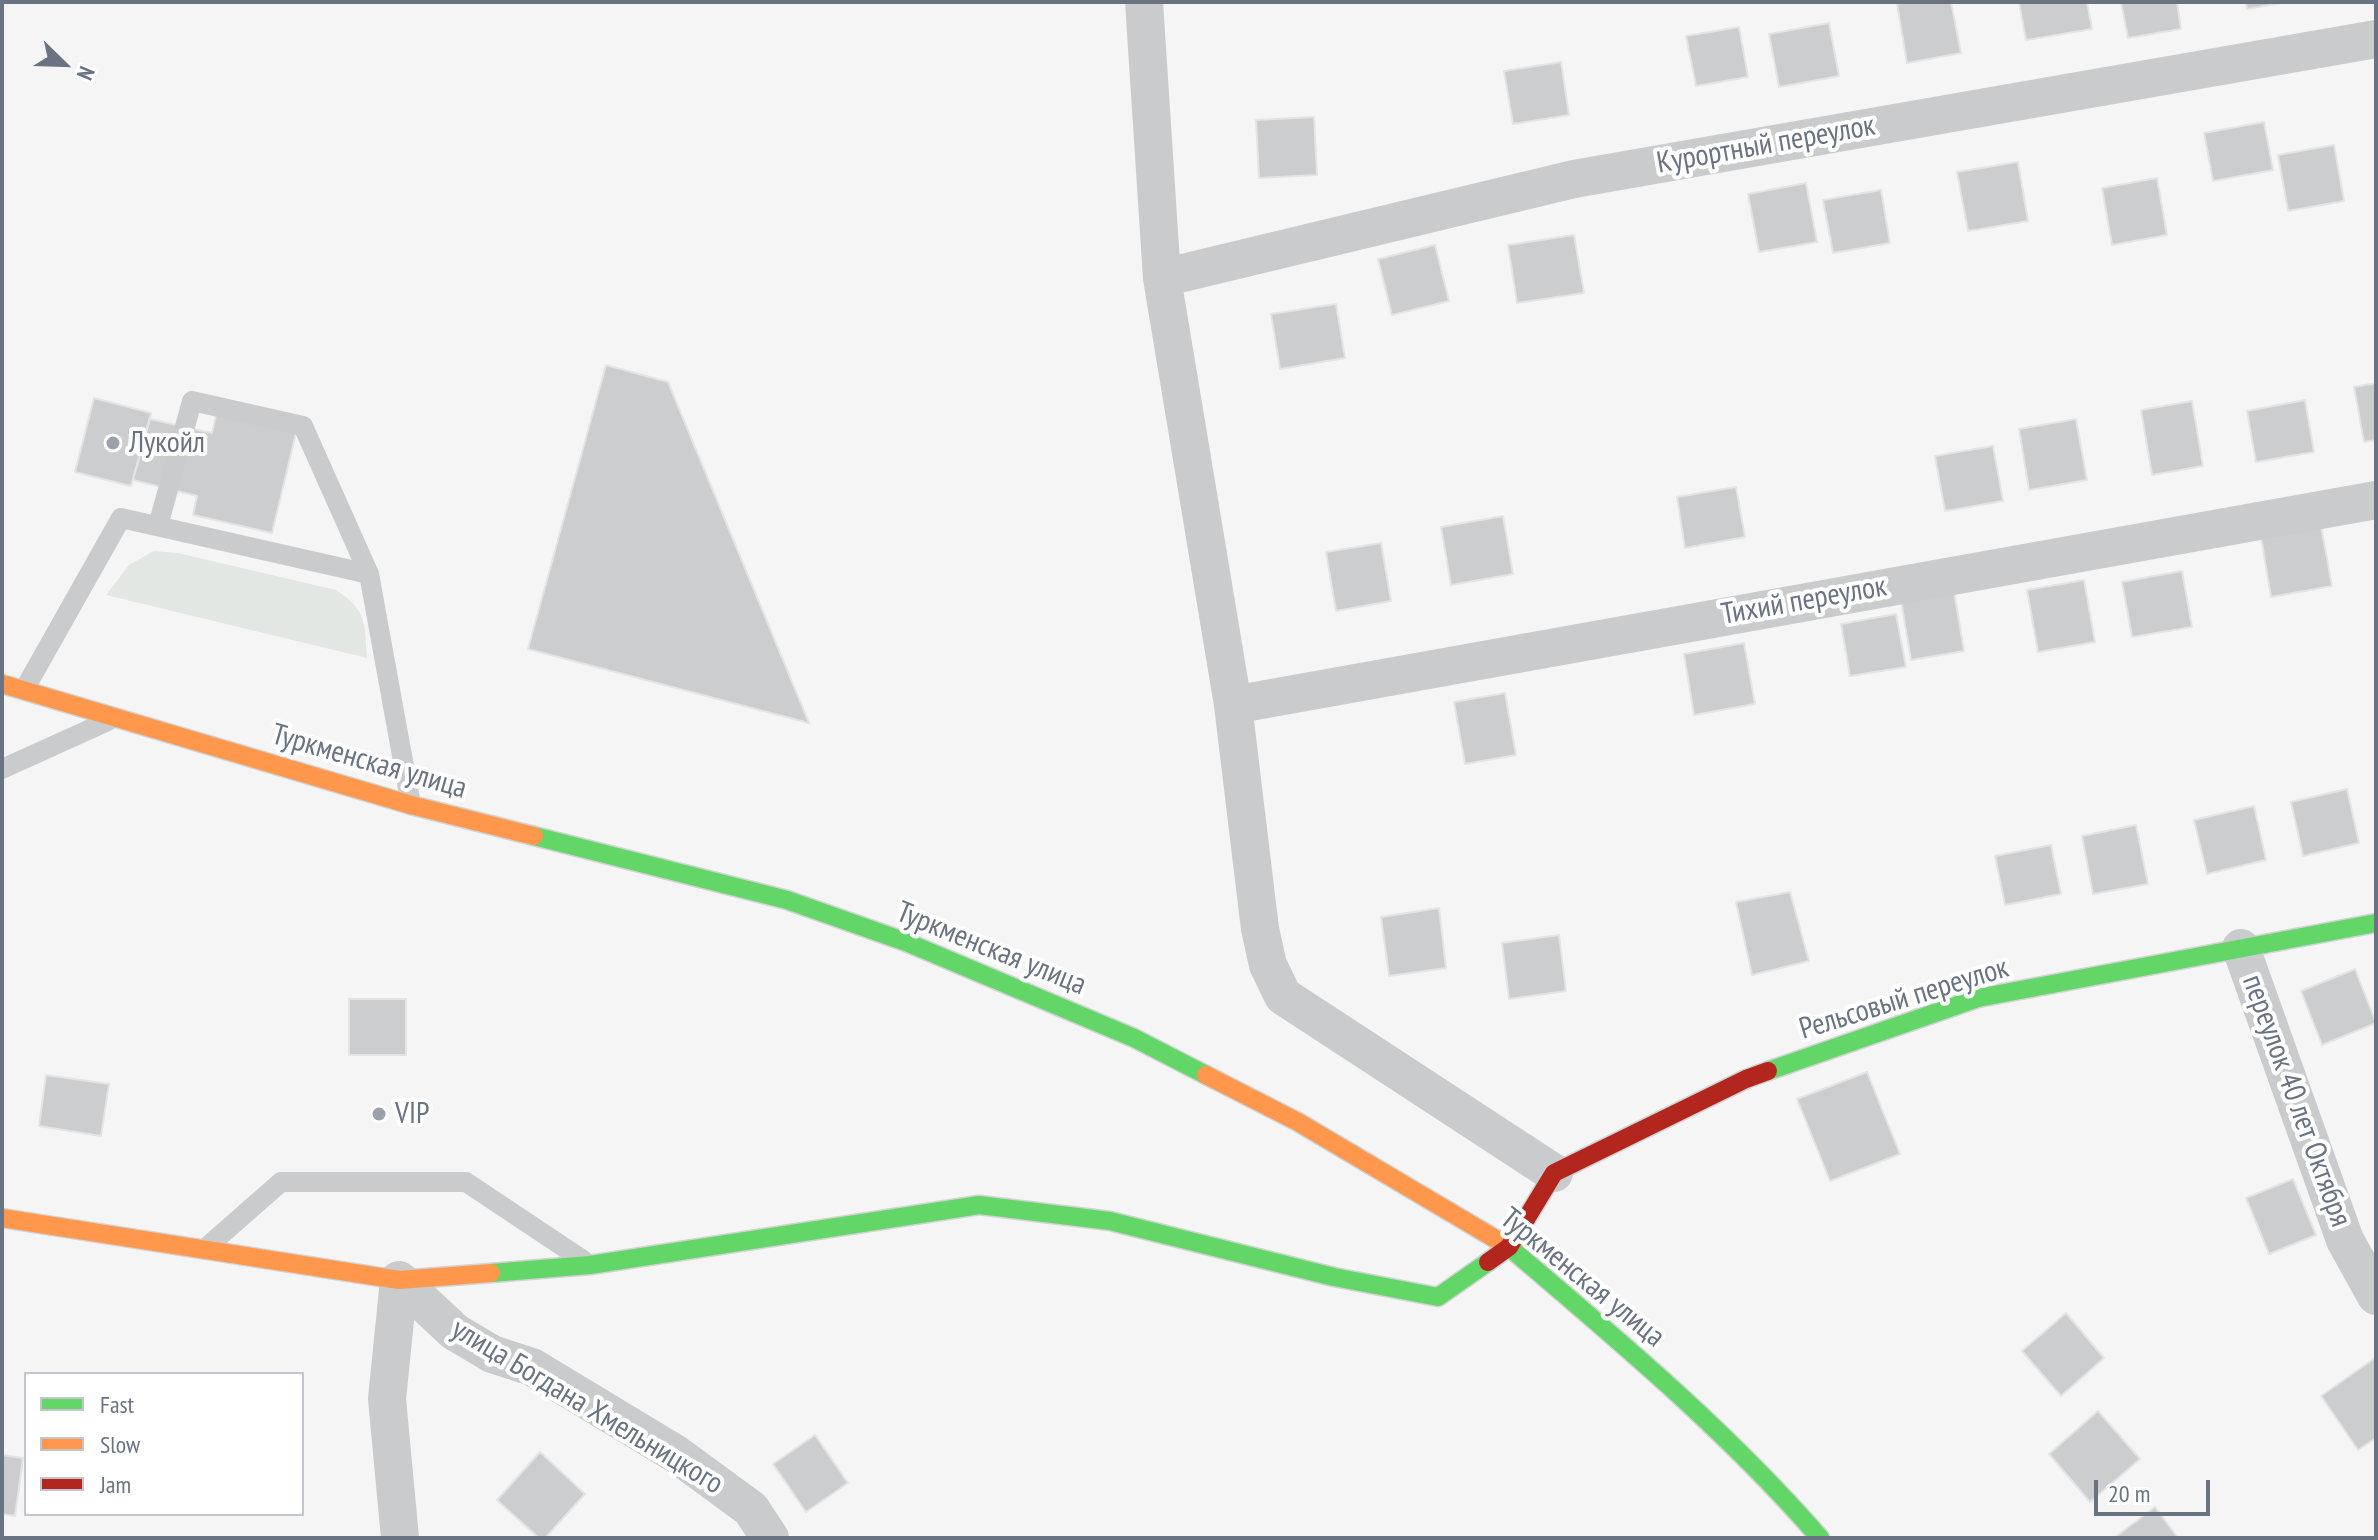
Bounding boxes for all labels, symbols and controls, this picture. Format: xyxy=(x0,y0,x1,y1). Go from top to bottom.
north arrow xyxy=(24,24,104,104)
text: N xyxy=(71,62,101,84)
street label: Курортный переулок xyxy=(1654,108,1878,182)
place label: Лукойл xyxy=(129,425,205,461)
marker: Лукойл xyxy=(104,434,122,452)
street label: Тихий переулок xyxy=(1719,569,1889,633)
street label: Туркменская улица xyxy=(267,717,471,807)
street label: Туркменская улица xyxy=(891,895,1091,1003)
street label: Рельсовый переулок xyxy=(1795,950,2013,1048)
street label: переулок 40 лет Октября xyxy=(2234,970,2358,1232)
place label: VIP xyxy=(395,1096,429,1132)
marker: VIP xyxy=(370,1105,388,1123)
street label: Туркменская улица xyxy=(1493,1201,1671,1355)
street label: улица Богдана Хмельницкого xyxy=(445,1312,729,1502)
legend xyxy=(24,1372,304,1516)
text: Fast xyxy=(100,1389,134,1420)
text: Slow xyxy=(100,1429,140,1460)
scale bar xyxy=(2098,1464,2214,1514)
text: Jam xyxy=(100,1469,131,1500)
text: 20 m xyxy=(2108,1478,2150,1509)

